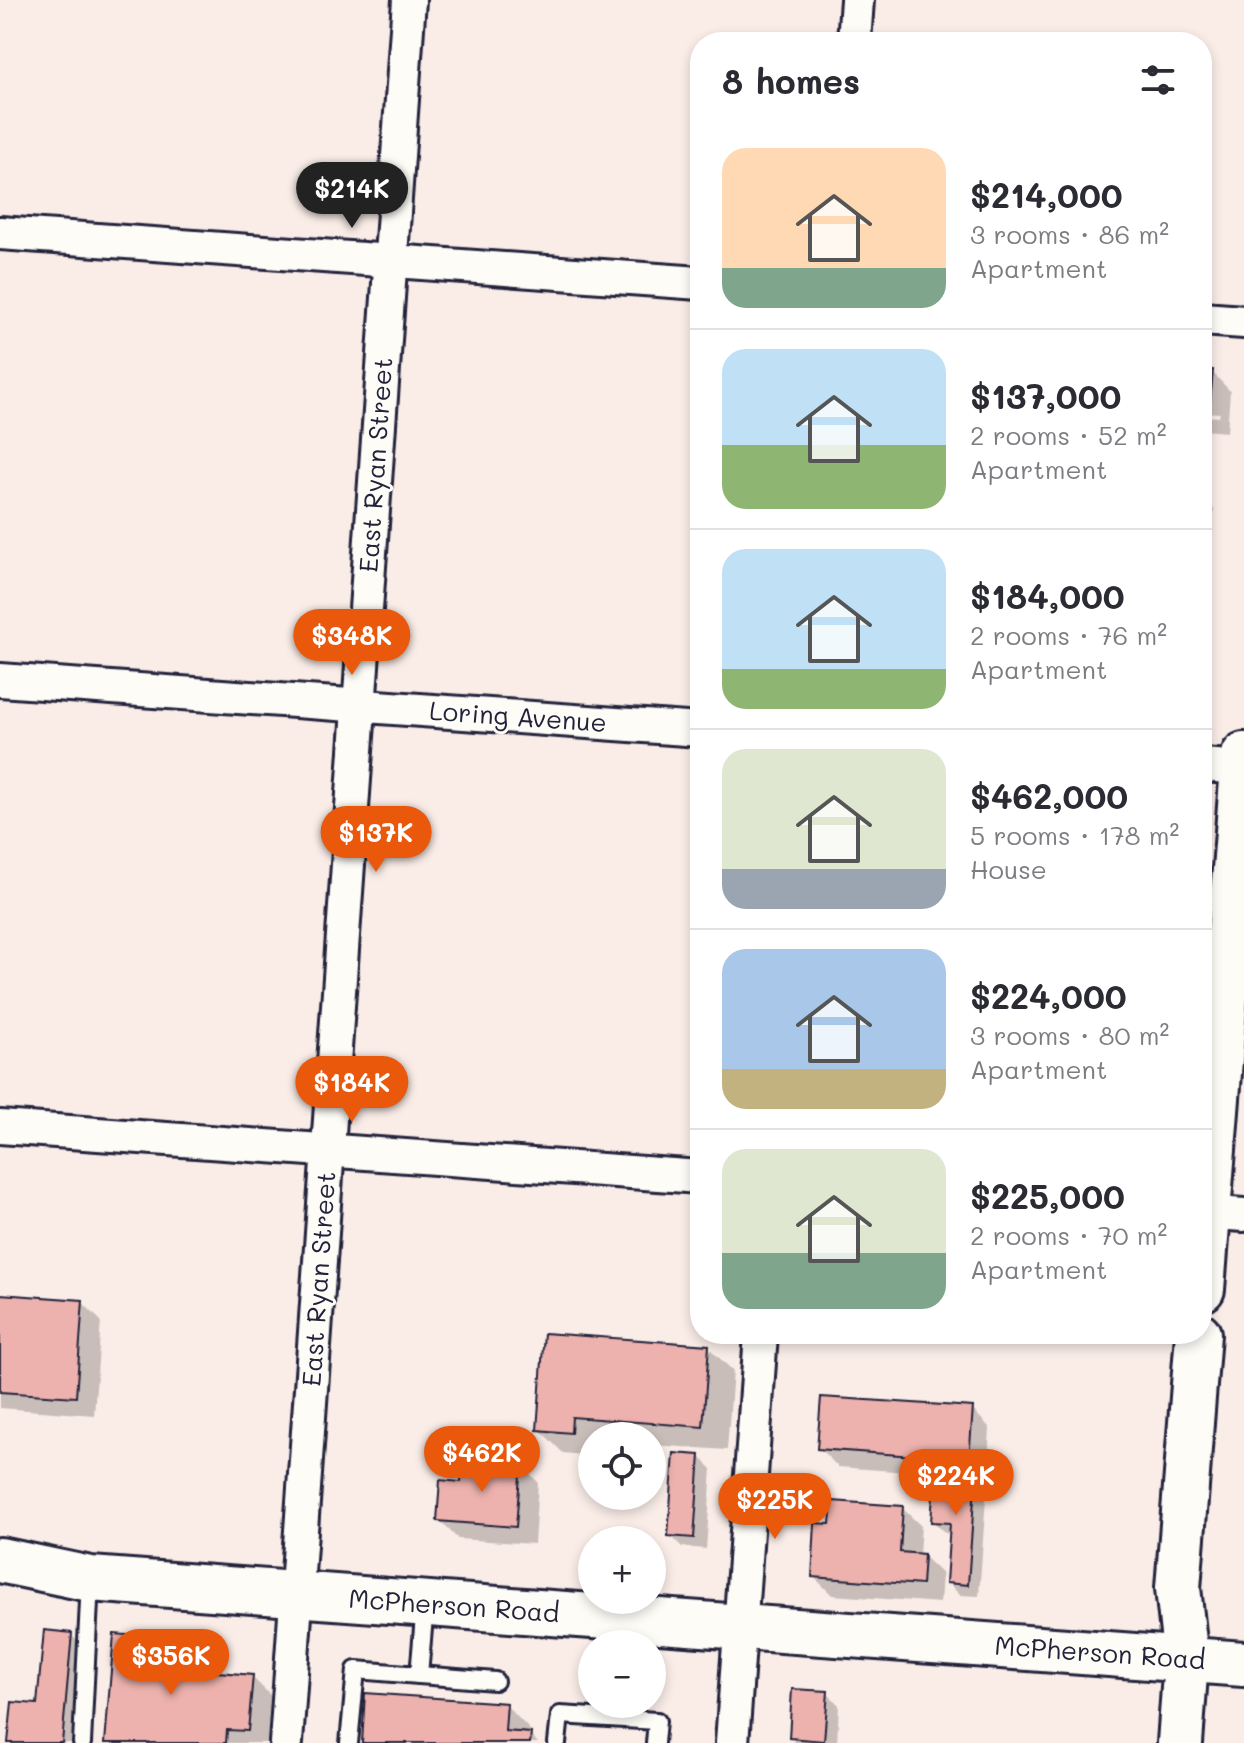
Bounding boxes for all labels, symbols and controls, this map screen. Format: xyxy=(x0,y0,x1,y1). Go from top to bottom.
text: 8 homes xyxy=(722,58,860,103)
icon: filters xyxy=(1136,58,1180,102)
pin: $214K xyxy=(296,162,408,230)
text: $214K xyxy=(314,171,390,205)
text: $214,000 xyxy=(970,172,1123,217)
icon: home xyxy=(786,180,882,276)
text: 3 rooms · 86 m² xyxy=(970,217,1169,251)
text: Apartment xyxy=(970,251,1107,285)
street label: East Ryan Street xyxy=(351,356,399,574)
text: $137,000 xyxy=(970,373,1121,418)
icon: home xyxy=(786,381,882,477)
text: 2 rooms · 52 m² xyxy=(970,418,1167,452)
text: Apartment xyxy=(970,452,1107,486)
text: $184,000 xyxy=(970,573,1125,618)
icon: home xyxy=(786,581,882,677)
pin: $348K xyxy=(296,609,408,677)
text: $348K xyxy=(311,618,393,652)
text: 2 rooms · 76 m² xyxy=(970,618,1167,652)
text: Apartment xyxy=(970,652,1107,686)
street label: Loring Avenue xyxy=(428,693,608,739)
text: $462,000 xyxy=(970,773,1128,818)
icon: home xyxy=(786,781,882,877)
pin: $137K xyxy=(320,806,432,874)
text: $137K xyxy=(339,815,413,849)
text: 5 rooms · 178 m² xyxy=(970,818,1179,852)
text: House xyxy=(970,852,1047,886)
text: $224,000 xyxy=(970,973,1127,1018)
icon: home xyxy=(786,981,882,1077)
text: 3 rooms · 80 m² xyxy=(970,1018,1169,1052)
text: Apartment xyxy=(970,1052,1107,1086)
pin: $184K xyxy=(296,1056,408,1124)
text: $184K xyxy=(313,1065,391,1099)
street label: East Ryan Street xyxy=(294,1170,342,1388)
text: $225,000 xyxy=(970,1173,1125,1218)
icon: home xyxy=(786,1181,882,1277)
text: 2 rooms · 70 m² xyxy=(970,1218,1167,1252)
text: Apartment xyxy=(970,1252,1107,1286)
map controls xyxy=(578,1422,666,1718)
button: locate xyxy=(578,1422,666,1510)
pin: $462K xyxy=(426,1426,538,1494)
text: $462K xyxy=(442,1435,522,1469)
pin: $224K xyxy=(900,1449,1012,1517)
text: $224K xyxy=(917,1458,995,1492)
pin: $225K xyxy=(719,1473,831,1541)
text: $225K xyxy=(736,1482,814,1516)
button: + xyxy=(578,1526,666,1614)
street label: McPherson Road xyxy=(348,1581,561,1629)
street label: McPherson Road xyxy=(994,1628,1207,1676)
pin: $356K xyxy=(115,1629,227,1697)
button: − xyxy=(578,1630,666,1718)
text: $356K xyxy=(131,1638,211,1672)

